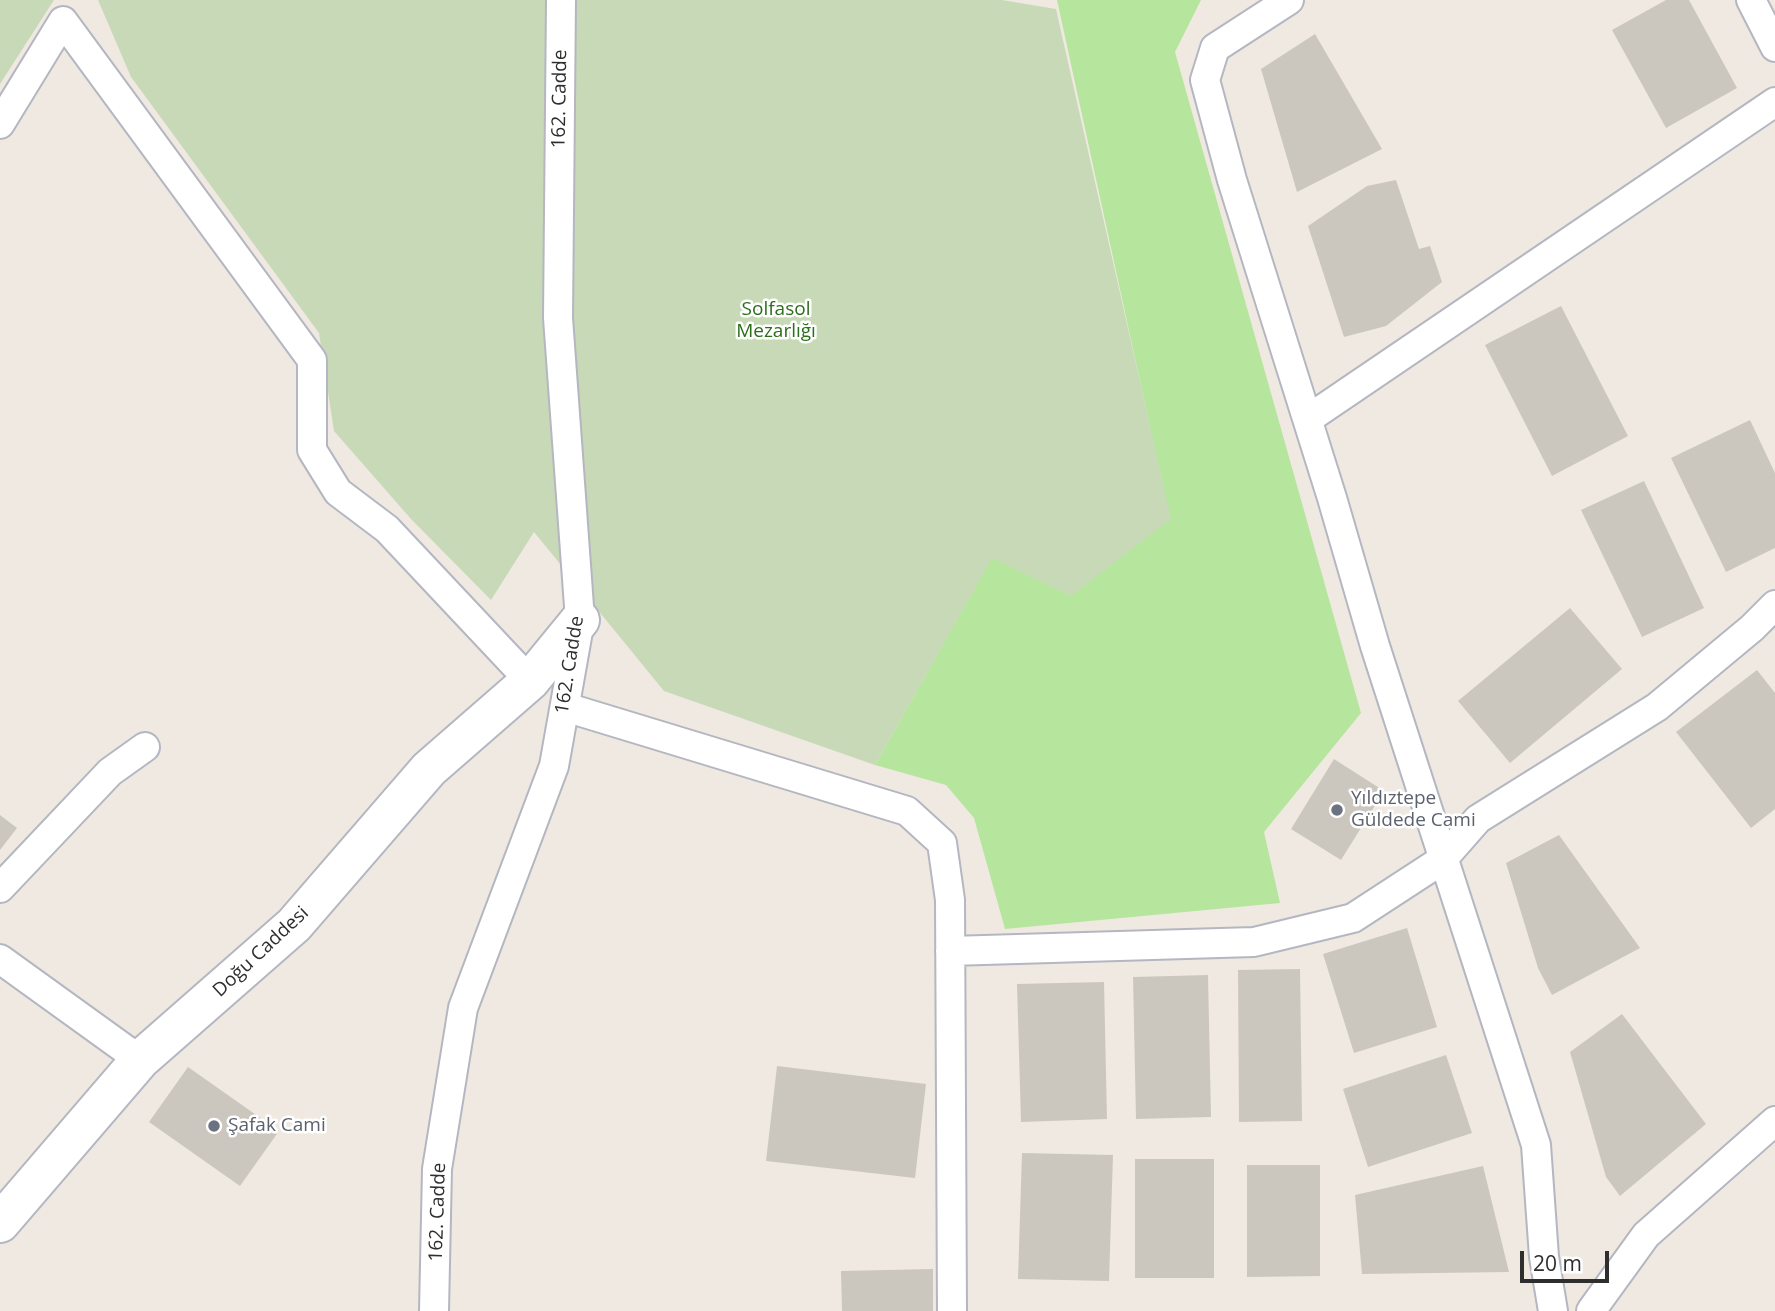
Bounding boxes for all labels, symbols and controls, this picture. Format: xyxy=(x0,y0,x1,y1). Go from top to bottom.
street label: 162. Cadde xyxy=(548,49,572,149)
park label: Solfasol Mezarlığı xyxy=(736,299,816,343)
street label: 162. Cadde xyxy=(551,614,589,716)
place label: Yıldıztepe Güldede Cami xyxy=(1351,788,1476,832)
marker: Yıldıztepe Güldede Cami xyxy=(1329,802,1345,818)
street label: Doğu Caddesi xyxy=(208,902,314,1002)
place label: Şafak Cami xyxy=(228,1115,326,1137)
marker: Şafak Cami xyxy=(206,1118,222,1134)
street label: 162. Cadde xyxy=(425,1162,451,1262)
scale bar xyxy=(1523,1238,1612,1282)
text: 20 m xyxy=(1533,1249,1582,1277)

